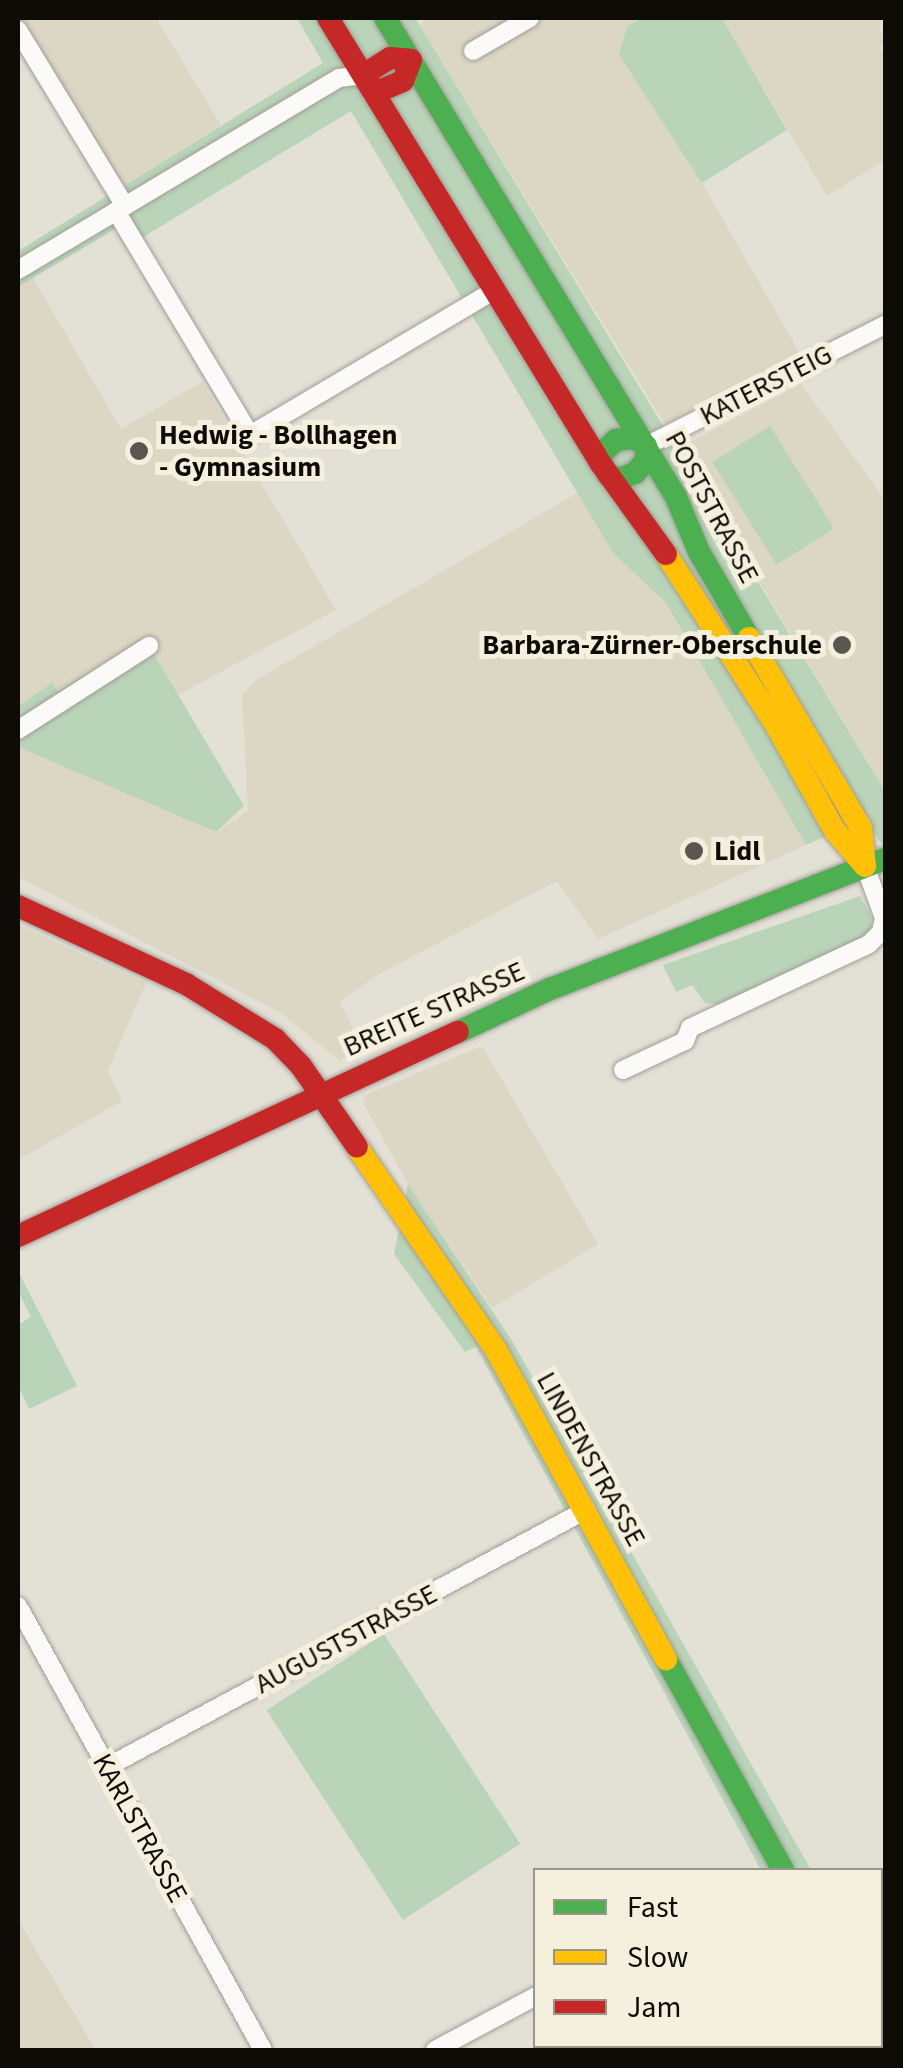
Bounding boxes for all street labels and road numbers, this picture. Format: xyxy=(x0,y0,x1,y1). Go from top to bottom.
street label: KATERSTEIG xyxy=(694,337,838,433)
street label: POSTSTRASSE xyxy=(658,425,766,589)
street label: BREITE STRASSE xyxy=(338,954,530,1064)
street label: LINDENSTRASSE xyxy=(529,1366,653,1552)
street label: AUGUSTSTRASSE xyxy=(249,1577,443,1701)
street label: KARLSTRASSE xyxy=(85,1748,195,1908)

